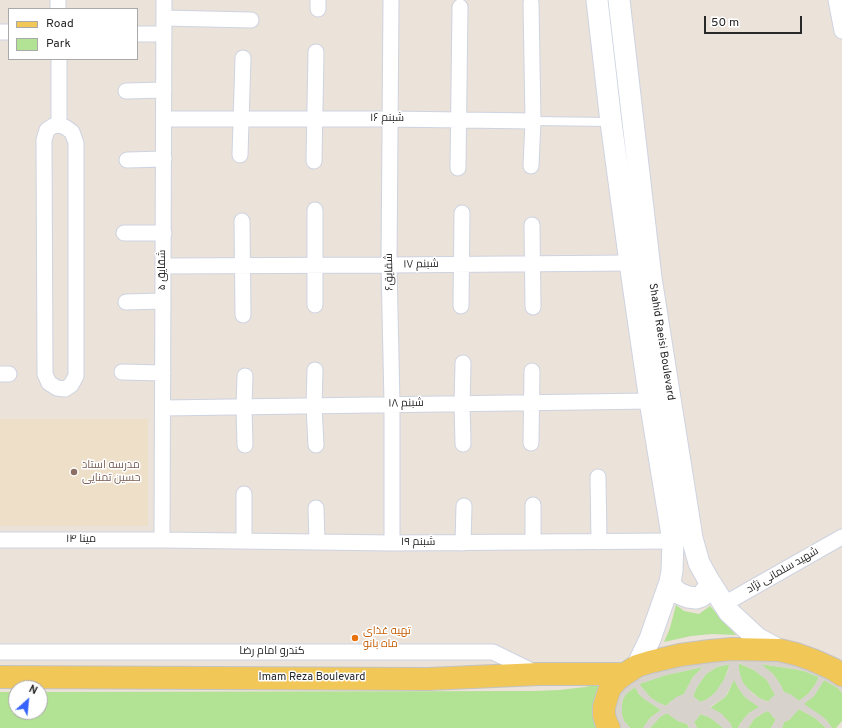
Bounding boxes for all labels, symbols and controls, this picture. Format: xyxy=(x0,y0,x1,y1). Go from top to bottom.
legend xyxy=(8,8,138,60)
scale bar xyxy=(706,8,804,34)
text: 50 m xyxy=(711,15,739,31)
text: Road xyxy=(46,16,74,32)
text: Park xyxy=(46,36,71,52)
street label: شبنم ۱۶ xyxy=(370,112,404,126)
street label: شقایق ۵ xyxy=(156,250,170,290)
street label: شقایق۶ xyxy=(383,253,397,291)
street label: شبنم ۱۷ xyxy=(403,258,439,272)
street label: Shahid Raeisi Boulevard xyxy=(645,282,677,402)
street label: شبنم ۱۸ xyxy=(388,397,424,411)
place label: مدرسه استاد حسین تمنایی xyxy=(82,459,141,485)
marker: مدرسه استاد حسین تمنایی xyxy=(69,467,79,477)
street label: مینا ۱۴ xyxy=(66,533,96,547)
street label: شبنم ۱۹ xyxy=(401,536,435,550)
street label: شهید سلمانی نژاد xyxy=(745,545,821,597)
place label: تهیه غذای ماه بانو xyxy=(363,625,411,651)
marker: تهیه غذای ماه بانو xyxy=(350,633,360,643)
street label: کندرو امام رضا xyxy=(239,645,305,659)
street label: Imam Reza Boulevard xyxy=(259,671,365,685)
north arrow xyxy=(8,680,48,720)
text: N xyxy=(26,682,40,698)

